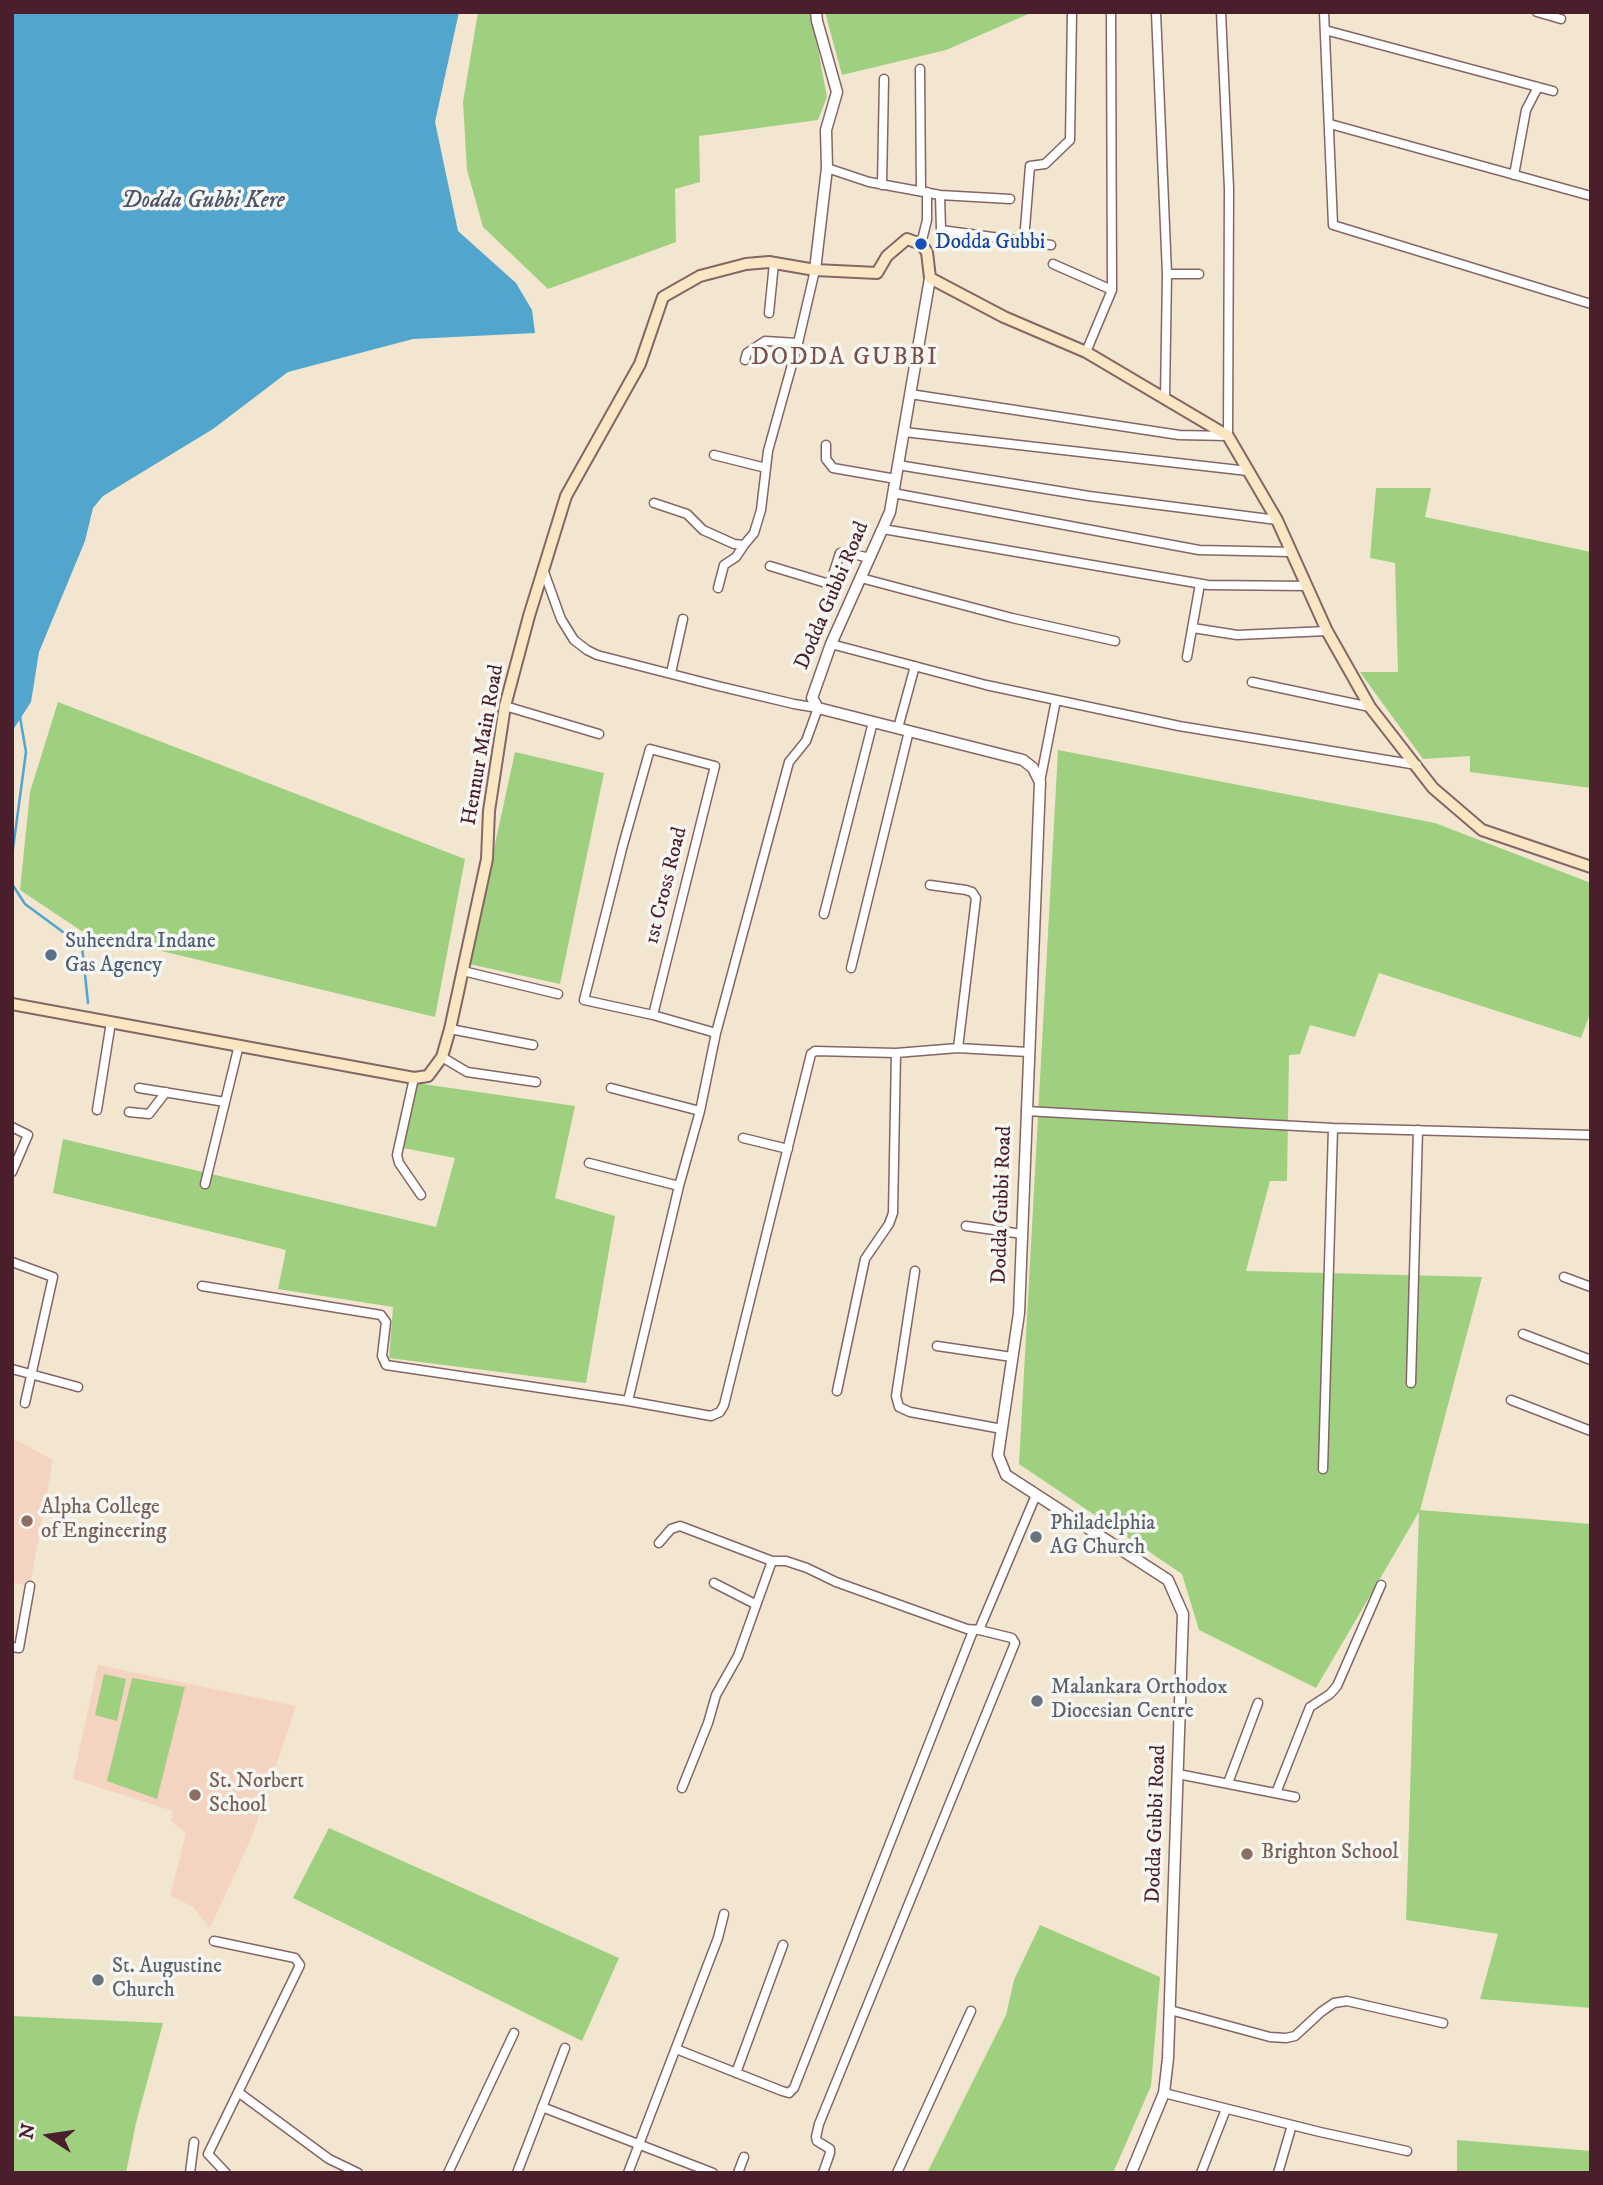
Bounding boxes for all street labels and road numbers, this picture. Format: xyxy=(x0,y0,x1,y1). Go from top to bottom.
street label: Dodda Gubbi Road xyxy=(791,518,875,674)
street label: Hennur Main Road xyxy=(457,663,511,827)
street label: 1st Cross Road xyxy=(640,825,694,947)
street label: Dodda Gubbi Road xyxy=(988,1126,1018,1284)
street label: Dodda Gubbi Road xyxy=(1142,1745,1172,1903)

